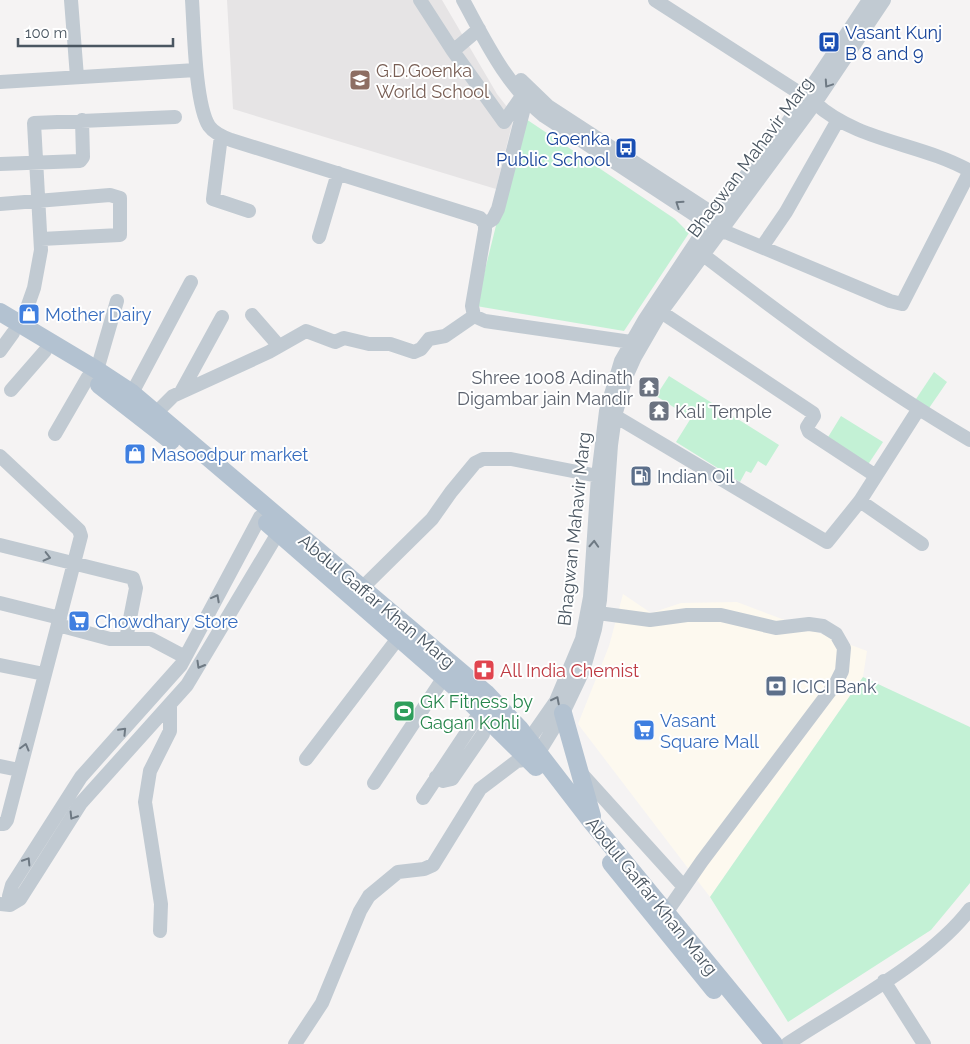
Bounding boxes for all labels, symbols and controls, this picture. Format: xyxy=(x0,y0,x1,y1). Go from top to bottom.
scale bar xyxy=(18,15,172,47)
place label: Vasant Kunj B 8 and 9 xyxy=(845,22,942,64)
text: 100 m xyxy=(25,24,67,42)
bus stop icon: Vasant Kunj B 8 and 9 xyxy=(817,30,841,54)
place label: G.D.Goenka World School xyxy=(376,60,489,102)
school or university icon: G.D.Goenka World School xyxy=(348,68,372,92)
street label: Bhagwan Mahavir Marg xyxy=(683,73,817,241)
one-way arrow xyxy=(825,78,834,88)
place label: Goenka Public School xyxy=(496,128,610,170)
bus stop icon: Goenka Public School xyxy=(614,136,638,160)
one-way arrow xyxy=(675,201,684,210)
shop icon: Mother Dairy xyxy=(17,302,41,326)
place label: Mother Dairy xyxy=(45,304,152,325)
place label: Shree 1008 Adinath Digambar jain Mandir xyxy=(457,367,634,409)
temple icon: Shree 1008 Adinath Digambar jain Mandir xyxy=(637,375,661,399)
temple icon: Kali Temple xyxy=(647,399,671,423)
place label: Kali Temple xyxy=(675,401,772,422)
street label: Bhagwan Mahavir Marg xyxy=(553,431,595,627)
shop icon: Masoodpur market xyxy=(123,442,147,466)
place label: Masoodpur market xyxy=(151,444,308,465)
fuel station icon: Indian Oil xyxy=(629,464,653,488)
place label: Indian Oil xyxy=(657,466,734,487)
street label: Abdul Gaffar Khan Marg xyxy=(295,530,459,672)
one-way arrow xyxy=(588,540,599,548)
one-way arrow xyxy=(43,551,52,562)
one-way arrow xyxy=(210,595,220,604)
supermarket icon: Chowdhary Store xyxy=(67,609,91,633)
place label: Chowdhary Store xyxy=(95,611,239,632)
pharmacy icon: All India Chemist xyxy=(472,658,496,682)
one-way arrow xyxy=(196,660,206,669)
place label: All India Chemist xyxy=(500,660,639,681)
bank icon: ICICI Bank xyxy=(764,674,788,698)
place label: ICICI Bank xyxy=(792,676,877,697)
place label: GK Fitness by Gagan Kohli xyxy=(420,691,533,733)
one-way arrow xyxy=(550,696,560,705)
sports icon: GK Fitness by Gagan Kohli xyxy=(392,699,416,723)
place label: Vasant Square Mall xyxy=(660,710,759,752)
supermarket icon: Vasant Square Mall xyxy=(632,718,656,742)
one-way arrow xyxy=(117,727,126,736)
one-way arrow xyxy=(19,743,30,752)
one-way arrow xyxy=(70,810,79,820)
street label: Abdul Gaffar Khan Marg xyxy=(582,813,722,979)
one-way arrow xyxy=(21,857,31,866)

